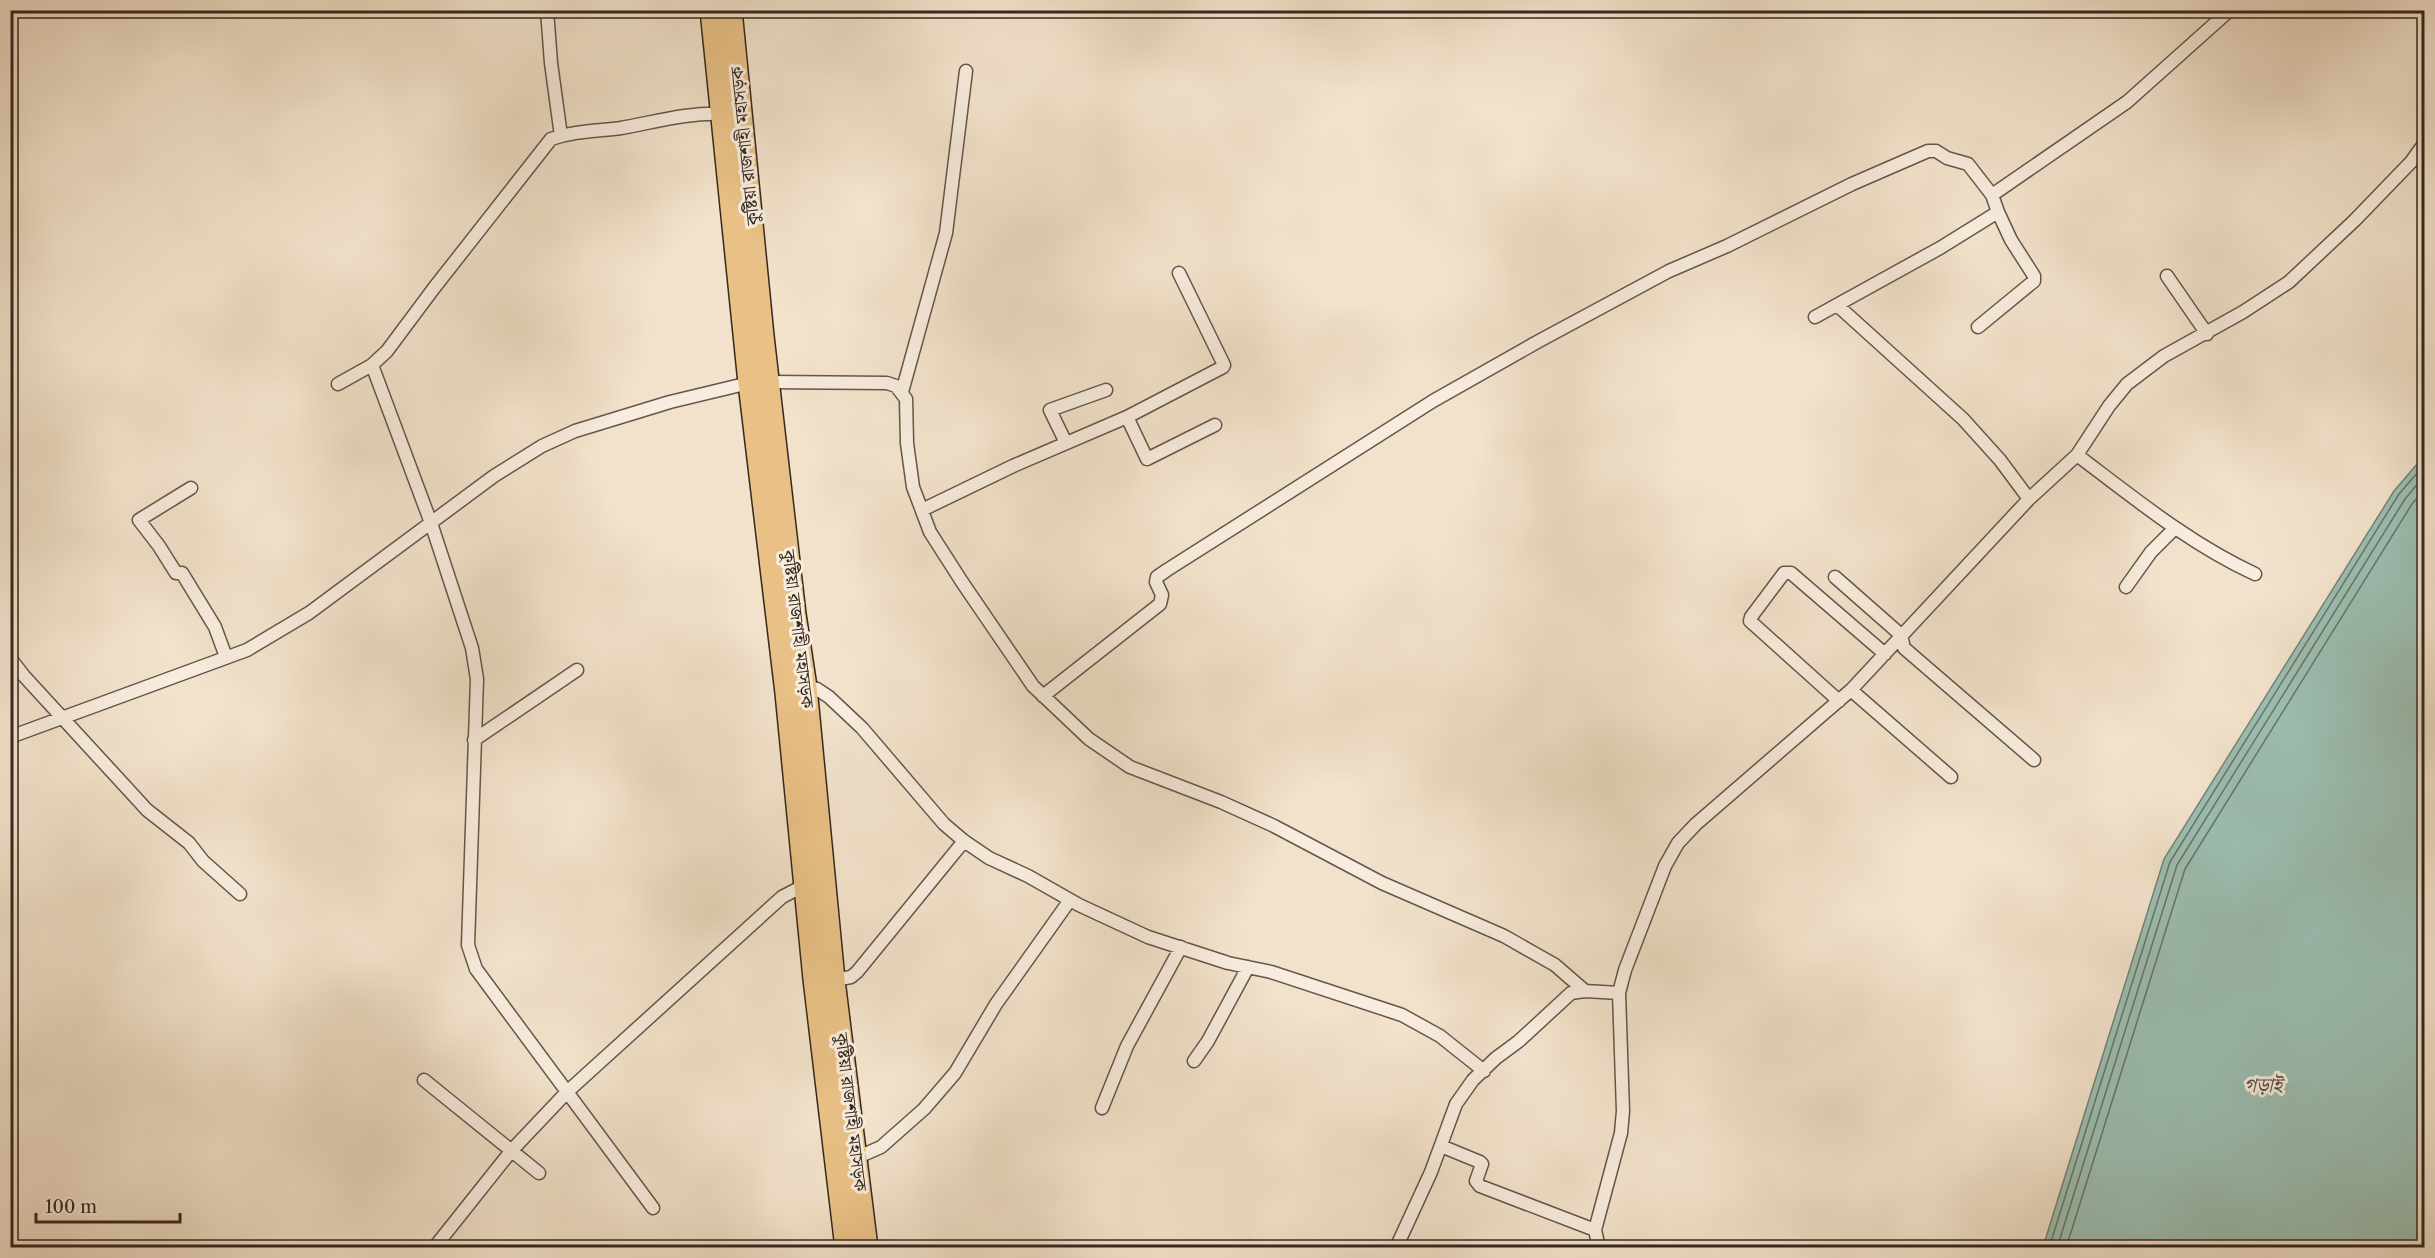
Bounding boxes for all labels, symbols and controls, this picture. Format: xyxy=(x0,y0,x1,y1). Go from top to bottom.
street label: কুষ্টিয়া রাজশাহী মহাসড়ক xyxy=(726,64,765,227)
street label: কুষ্টিয়া রাজশাহী মহাসড়ক xyxy=(777,548,819,711)
street label: কুষ্টিয়া রাজশাহী মহাসড়ক xyxy=(830,1031,872,1194)
water label: গড়াই xyxy=(2244,1073,2286,1097)
scale bar xyxy=(36,1186,180,1224)
text: 100 m xyxy=(45,1196,97,1218)

